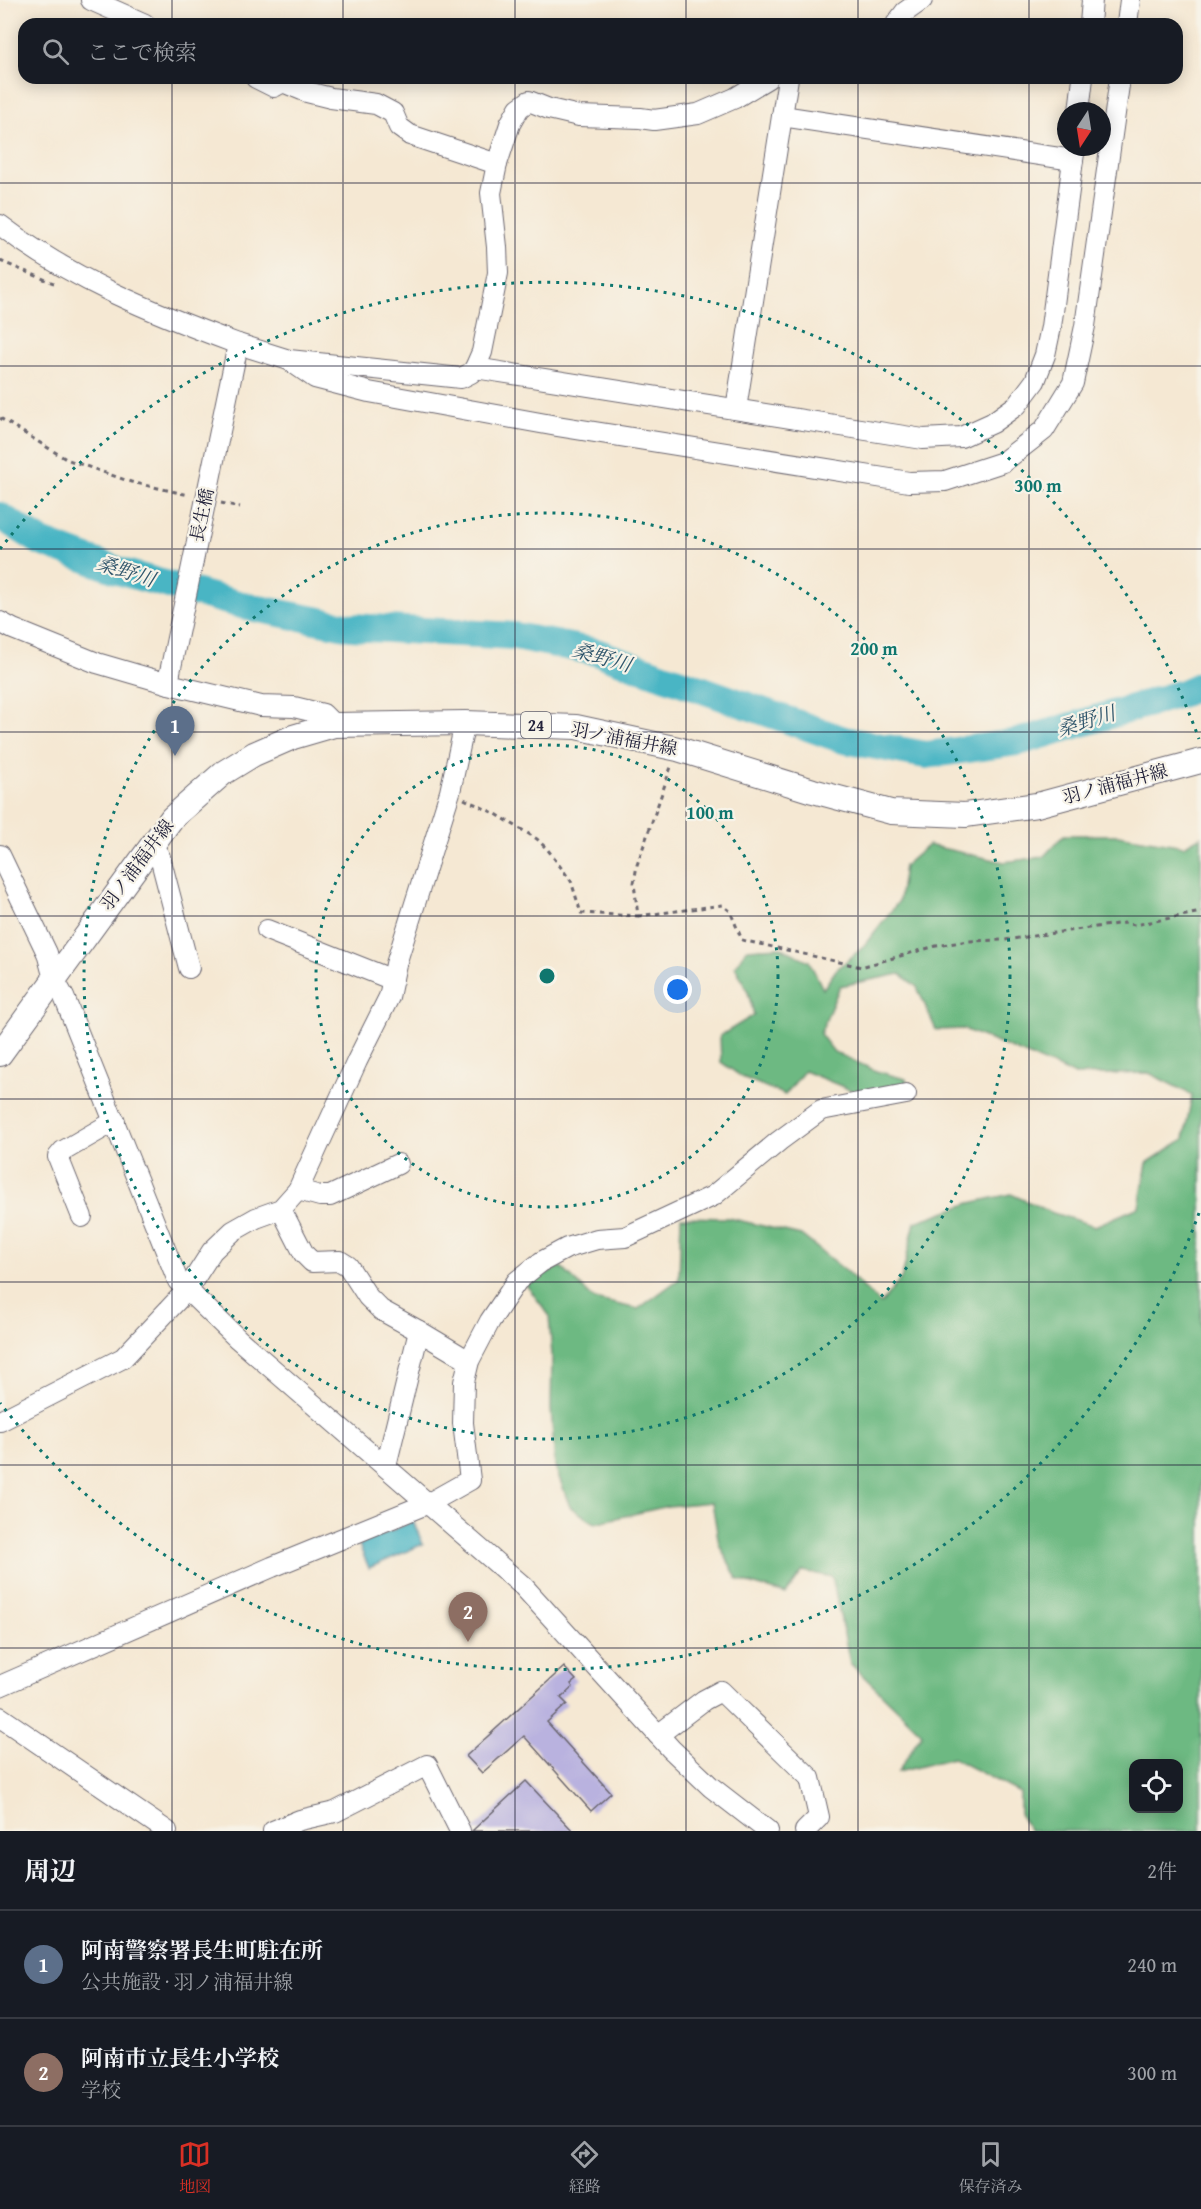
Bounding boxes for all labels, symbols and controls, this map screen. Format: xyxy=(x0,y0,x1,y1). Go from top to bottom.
search box xyxy=(18,18,1183,84)
icon: search xyxy=(39,35,72,68)
text: ここで検索 xyxy=(87,36,197,68)
north arrow xyxy=(1057,102,1111,156)
text: 300 m xyxy=(1014,472,1062,499)
street label: 長生橋 xyxy=(183,486,220,544)
water label: 桑野川 xyxy=(93,547,161,594)
water label: 桑野川 xyxy=(569,634,637,679)
text: 200 m xyxy=(850,635,898,662)
water label: 桑野川 xyxy=(1053,697,1121,743)
pin: 1 xyxy=(156,706,195,756)
road number: 24 xyxy=(521,712,551,738)
street label: 羽ノ浦福井線 xyxy=(569,715,680,762)
street label: 羽ノ浦福井線 xyxy=(1059,757,1171,811)
text: 100 m xyxy=(686,799,734,826)
street label: 羽ノ浦福井線 xyxy=(93,813,180,916)
centre of rings xyxy=(537,966,557,986)
your location xyxy=(663,975,692,1004)
pin: 2 xyxy=(448,1592,488,1642)
map controls xyxy=(1129,1759,1183,1813)
button: locate xyxy=(1129,1759,1183,1813)
text: 周辺 xyxy=(24,1851,76,1890)
text: 2件 xyxy=(1147,1856,1177,1885)
text: 阿南警察署長生町駐在所 xyxy=(81,1934,323,1966)
text: 1 xyxy=(38,1950,49,1979)
text: 240 m xyxy=(1127,1950,1177,1979)
text: 公共施設 · 羽ノ浦福井線 xyxy=(81,1967,293,1996)
text: 阿南市立長生小学校 xyxy=(81,2042,279,2074)
text: 2 xyxy=(38,2058,49,2087)
text: 300 m xyxy=(1127,2058,1177,2087)
text: 学校 xyxy=(81,2075,121,2104)
tab: 地図 xyxy=(178,2138,211,2198)
tab: 経路 xyxy=(568,2138,601,2198)
tab: 保存済み xyxy=(958,2138,1022,2198)

